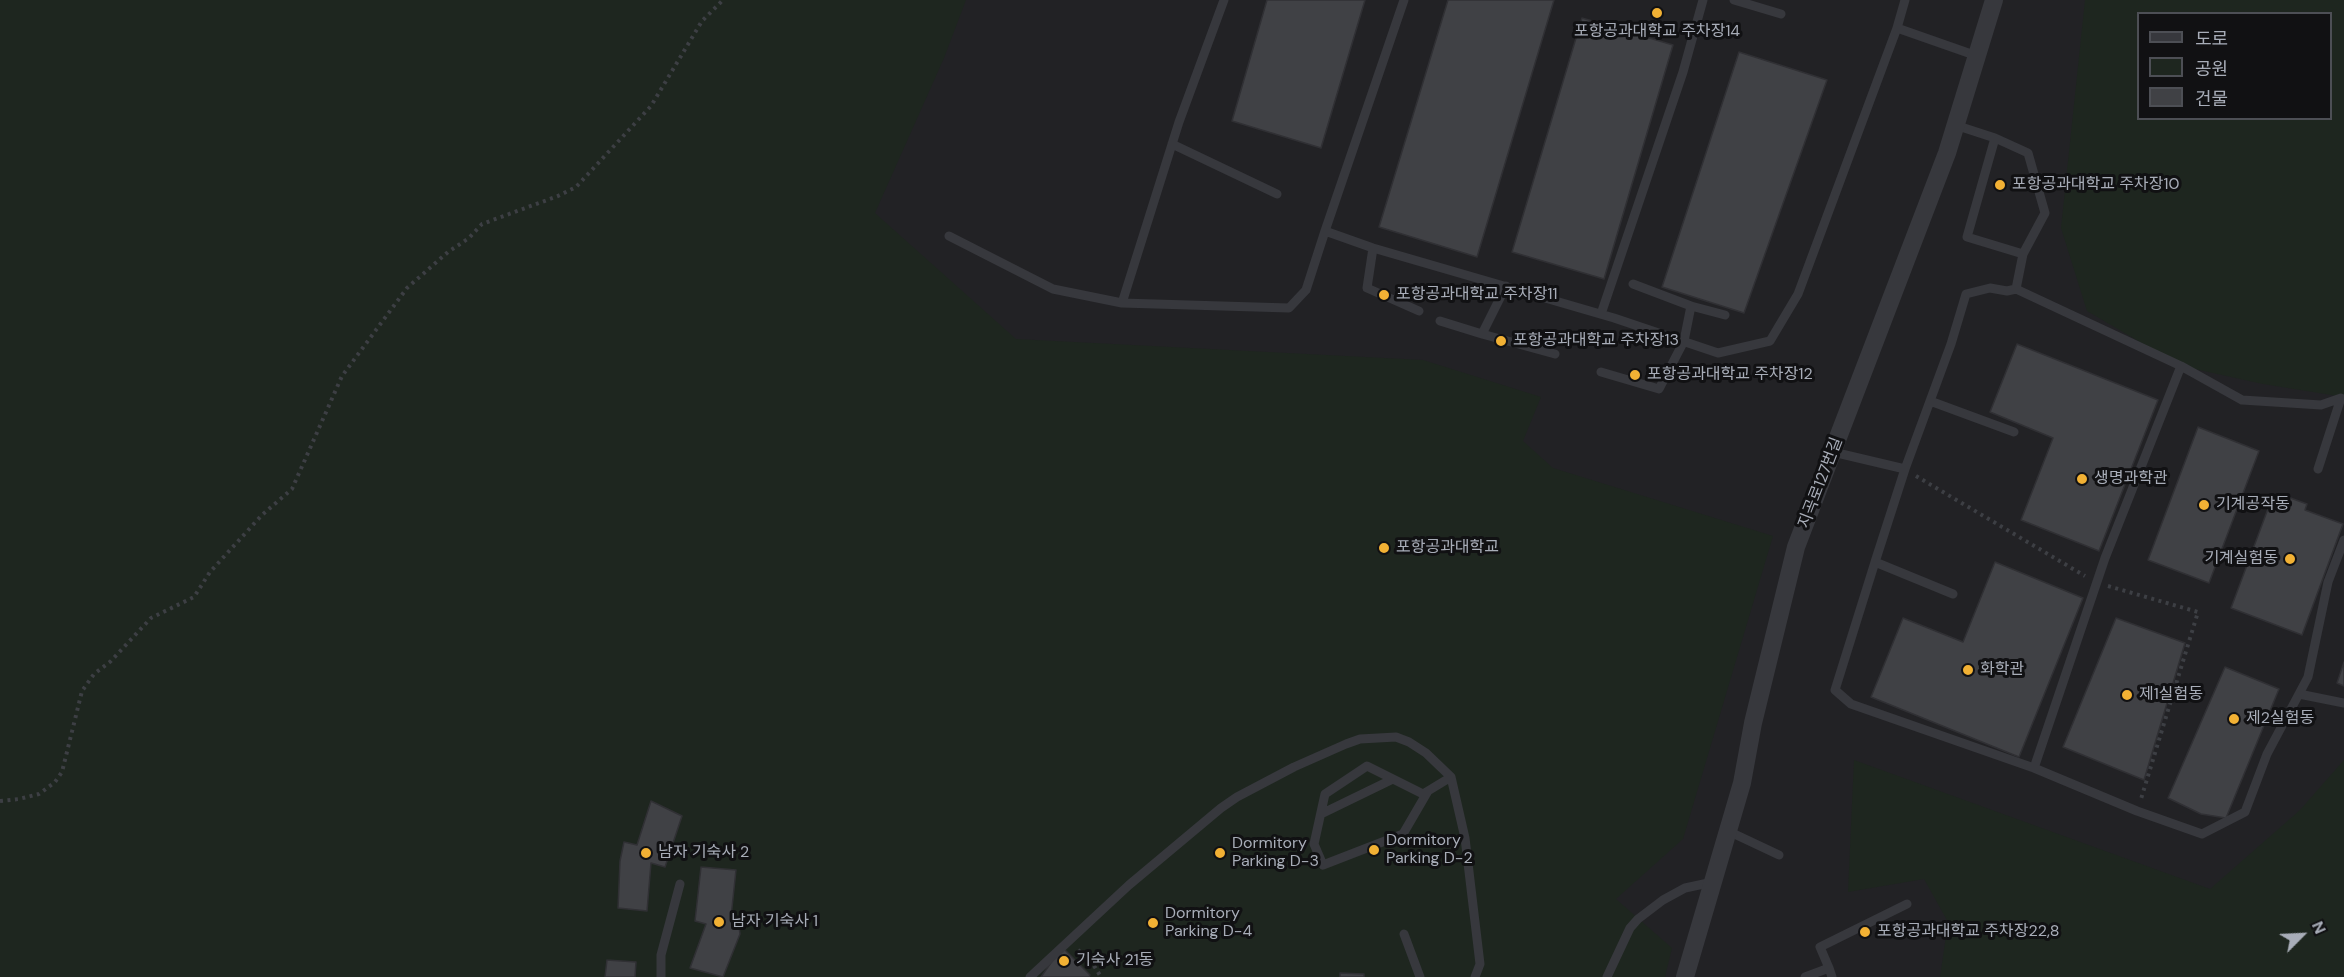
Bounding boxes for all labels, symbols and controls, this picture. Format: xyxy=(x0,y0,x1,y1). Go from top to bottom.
marker: 포항공과대학교 주차장14 xyxy=(1650,6,1664,20)
legend xyxy=(2137,12,2332,120)
place label: 포항공과대학교 주차장14 xyxy=(1574,22,1740,42)
text: 도로 xyxy=(2195,27,2228,51)
text: 공원 xyxy=(2195,57,2228,81)
text: 건물 xyxy=(2195,87,2228,111)
place label: 포항공과대학교 주차장10 xyxy=(2012,175,2179,195)
marker: 포항공과대학교 주차장10 xyxy=(1993,178,2007,192)
place label: 포항공과대학교 주차장11 xyxy=(1396,285,1557,305)
marker: 포항공과대학교 주차장11 xyxy=(1377,288,1391,302)
place label: 포항공과대학교 주차장13 xyxy=(1513,331,1679,351)
marker: 포항공과대학교 주차장13 xyxy=(1494,334,1508,348)
place label: 포항공과대학교 주차장12 xyxy=(1647,365,1813,385)
marker: 포항공과대학교 주차장12 xyxy=(1628,368,1642,382)
street label: 지곡로127번길 xyxy=(1795,435,1847,531)
place label: 생명과학관 xyxy=(2094,469,2168,489)
marker: 생명과학관 xyxy=(2075,472,2089,486)
place label: 기계공작동 xyxy=(2216,495,2290,515)
marker: 기계공작동 xyxy=(2197,498,2211,512)
place label: 포항공과대학교 xyxy=(1396,538,1499,558)
marker: 포항공과대학교 xyxy=(1377,541,1391,555)
place label: 기계실험동 xyxy=(2204,549,2278,569)
marker: 기계실험동 xyxy=(2283,552,2297,566)
place label: 화학관 xyxy=(1980,660,2024,680)
marker: 화학관 xyxy=(1961,663,1975,677)
place label: 제1실험동 xyxy=(2139,685,2203,705)
marker: 제1실험동 xyxy=(2120,688,2134,702)
place label: 제2실험동 xyxy=(2246,709,2314,729)
marker: 제2실험동 xyxy=(2227,712,2241,726)
place label: Dormitory Parking D-2 xyxy=(1386,831,1473,869)
place label: Dormitory Parking D-3 xyxy=(1232,834,1319,872)
place label: 남자 기숙사 2 xyxy=(658,843,749,863)
marker: Dormitory Parking D-2 xyxy=(1367,843,1381,857)
marker: 남자 기숙사 2 xyxy=(639,846,653,860)
marker: Dormitory Parking D-3 xyxy=(1213,846,1227,860)
place label: Dormitory Parking D-4 xyxy=(1165,904,1252,942)
north arrow xyxy=(2272,905,2332,965)
place label: 남자 기숙사 1 xyxy=(731,912,818,932)
marker: 남자 기숙사 1 xyxy=(712,915,726,929)
marker: Dormitory Parking D-4 xyxy=(1146,916,1160,930)
text: N xyxy=(2307,918,2331,937)
place label: 포항공과대학교 주차장22,8 xyxy=(1877,922,2060,942)
marker: 포항공과대학교 주차장22,8 xyxy=(1858,925,1872,939)
place label: 기숙사 21동 xyxy=(1076,951,1153,971)
marker: 기숙사 21동 xyxy=(1057,954,1071,968)

